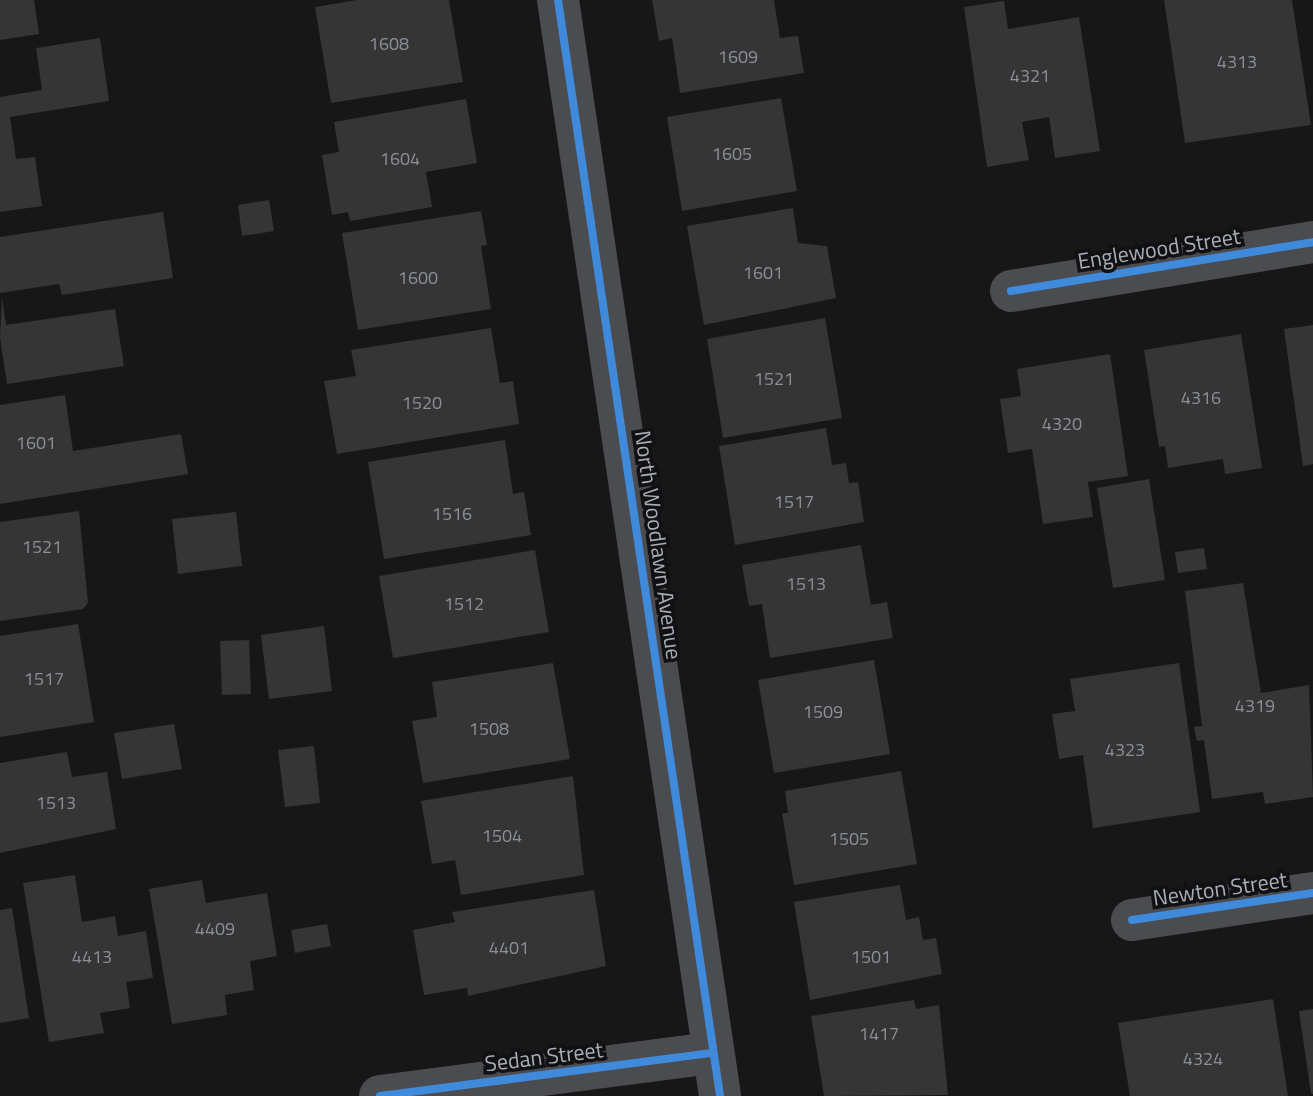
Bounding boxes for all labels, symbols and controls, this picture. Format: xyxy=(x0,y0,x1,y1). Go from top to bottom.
house number: 1608 xyxy=(369,33,409,55)
house number: 1609 xyxy=(718,46,758,68)
house number: 4313 xyxy=(1217,51,1257,73)
house number: 4321 xyxy=(1010,65,1050,87)
house number: 1605 xyxy=(712,143,752,165)
house number: 1604 xyxy=(380,148,420,170)
street label: Englewood Street xyxy=(1076,223,1242,275)
house number: 1601 xyxy=(743,262,783,284)
house number: 1600 xyxy=(398,267,438,289)
house number: 1521 xyxy=(754,368,794,390)
house number: 4316 xyxy=(1181,387,1221,409)
house number: 1520 xyxy=(402,392,442,414)
house number: 4320 xyxy=(1042,413,1082,435)
street label: North Woodlawn Avenue xyxy=(629,429,687,661)
house number: 1601 xyxy=(16,432,56,454)
house number: 1517 xyxy=(774,491,814,513)
house number: 1516 xyxy=(432,503,472,525)
house number: 1521 xyxy=(22,536,62,558)
house number: 1513 xyxy=(786,573,826,595)
house number: 1512 xyxy=(444,593,484,615)
house number: 1517 xyxy=(24,668,64,690)
house number: 4319 xyxy=(1235,695,1275,717)
house number: 1509 xyxy=(803,701,843,723)
house number: 1508 xyxy=(469,718,509,740)
house number: 4323 xyxy=(1105,739,1145,761)
house number: 1513 xyxy=(36,792,76,814)
house number: 1504 xyxy=(482,825,522,847)
house number: 1505 xyxy=(829,828,869,850)
street label: Newton Street xyxy=(1151,867,1289,911)
house number: 4409 xyxy=(195,918,235,940)
house number: 4401 xyxy=(489,937,529,959)
house number: 4413 xyxy=(72,946,112,968)
house number: 1501 xyxy=(851,946,891,968)
house number: 1417 xyxy=(859,1023,899,1045)
street label: Sedan Street xyxy=(483,1037,605,1077)
house number: 4324 xyxy=(1183,1048,1223,1070)

